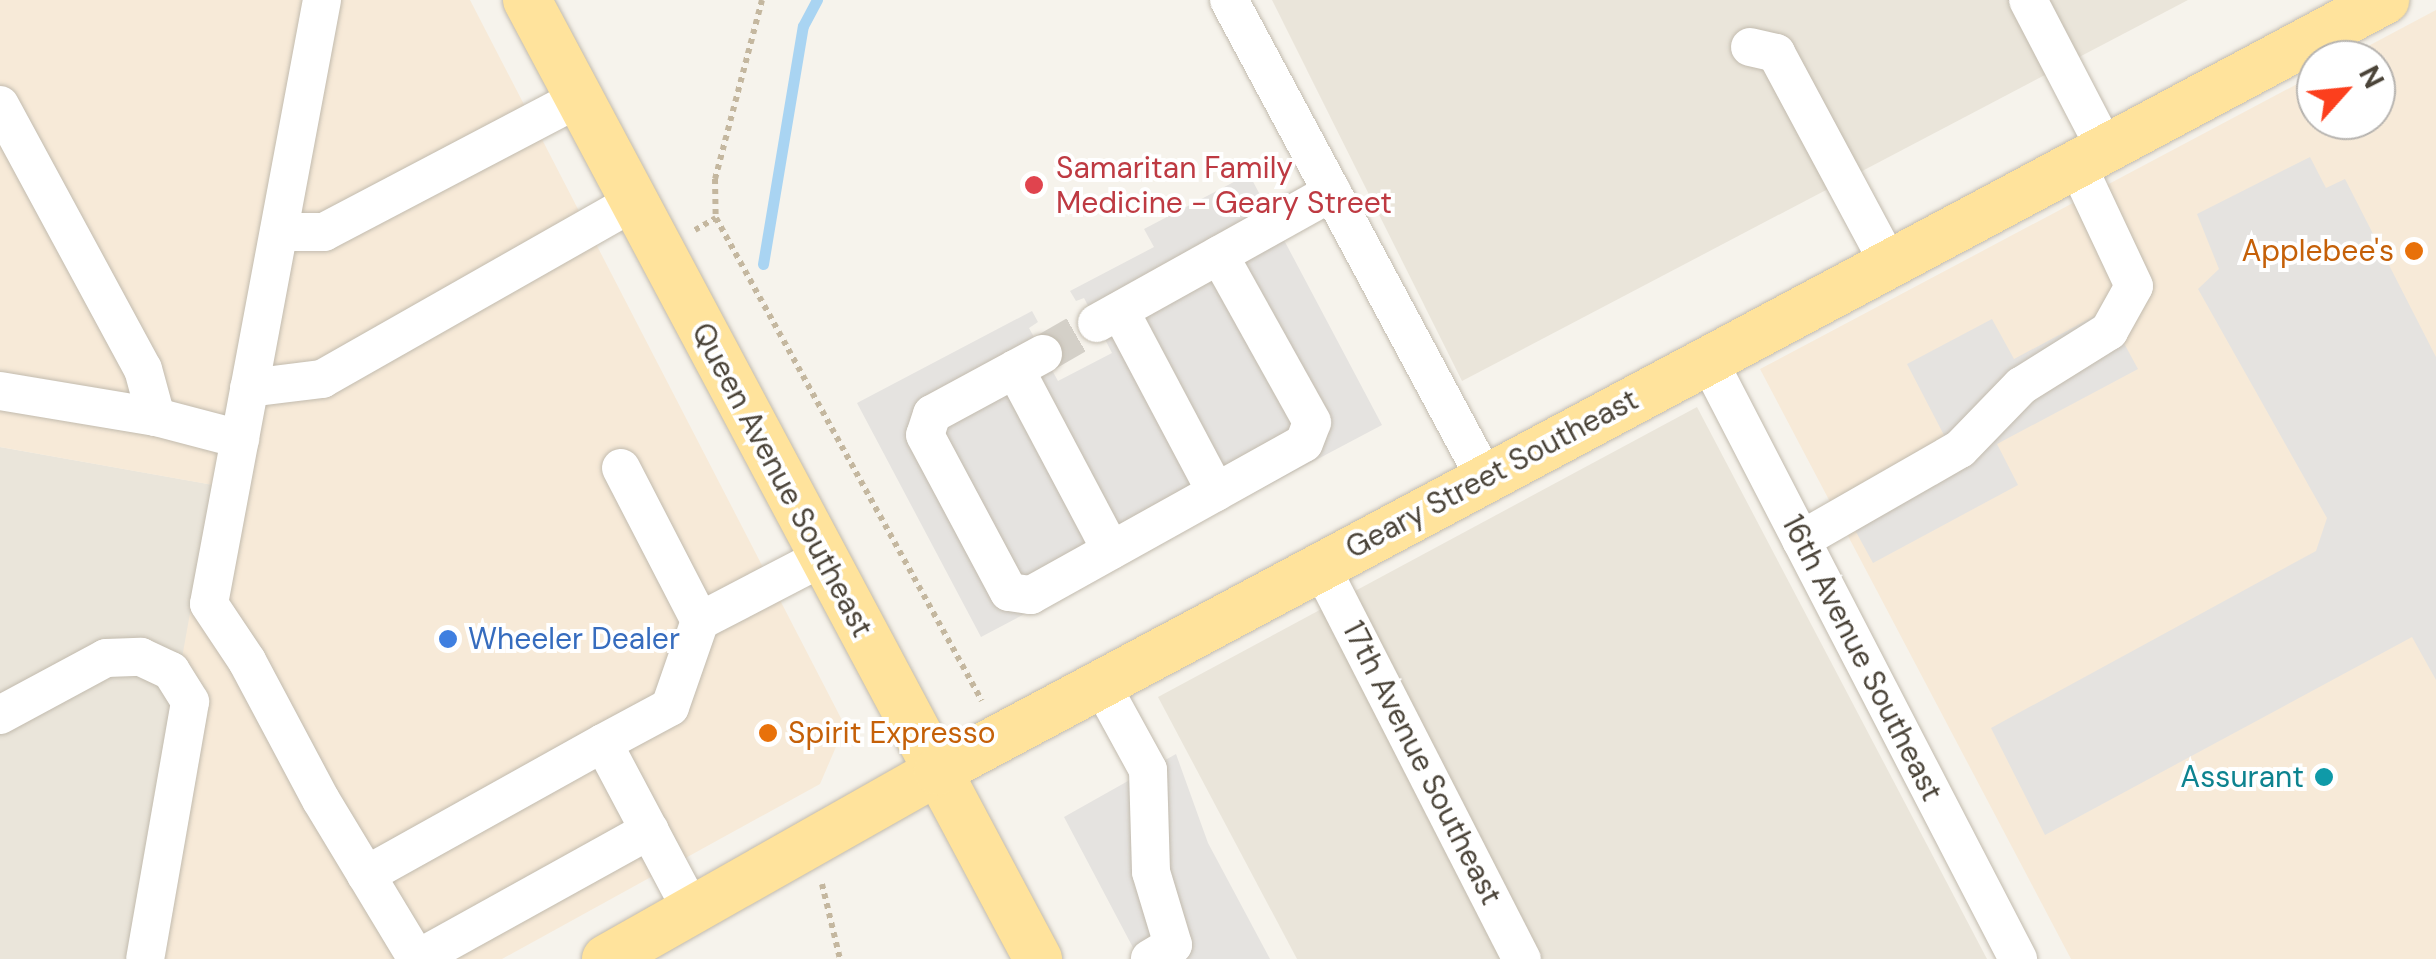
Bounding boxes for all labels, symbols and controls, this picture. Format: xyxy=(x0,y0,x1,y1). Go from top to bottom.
north arrow xyxy=(2296,40,2396,140)
text: N xyxy=(2350,60,2393,95)
place label: Samaritan Family Medicine - Geary Street xyxy=(1056,150,1392,220)
marker: Samaritan Family Medicine - Geary Street xyxy=(1021,172,1047,198)
place label: Applebee's xyxy=(2241,233,2394,269)
marker: Applebee's xyxy=(2403,240,2425,262)
street label: Queen Avenue Southeast xyxy=(684,317,880,643)
street label: Geary Street Southeast xyxy=(1340,382,1644,566)
street label: 16th Avenue Southeast xyxy=(1774,509,1950,807)
street label: 17th Avenue Southeast xyxy=(1335,615,1509,911)
place label: Wheeler Dealer xyxy=(468,621,680,657)
marker: Wheeler Dealer xyxy=(437,628,459,650)
place label: Spirit Expresso xyxy=(788,715,996,751)
marker: Spirit Expresso xyxy=(757,722,779,744)
place label: Assurant xyxy=(2180,759,2304,795)
marker: Assurant xyxy=(2313,766,2335,788)

